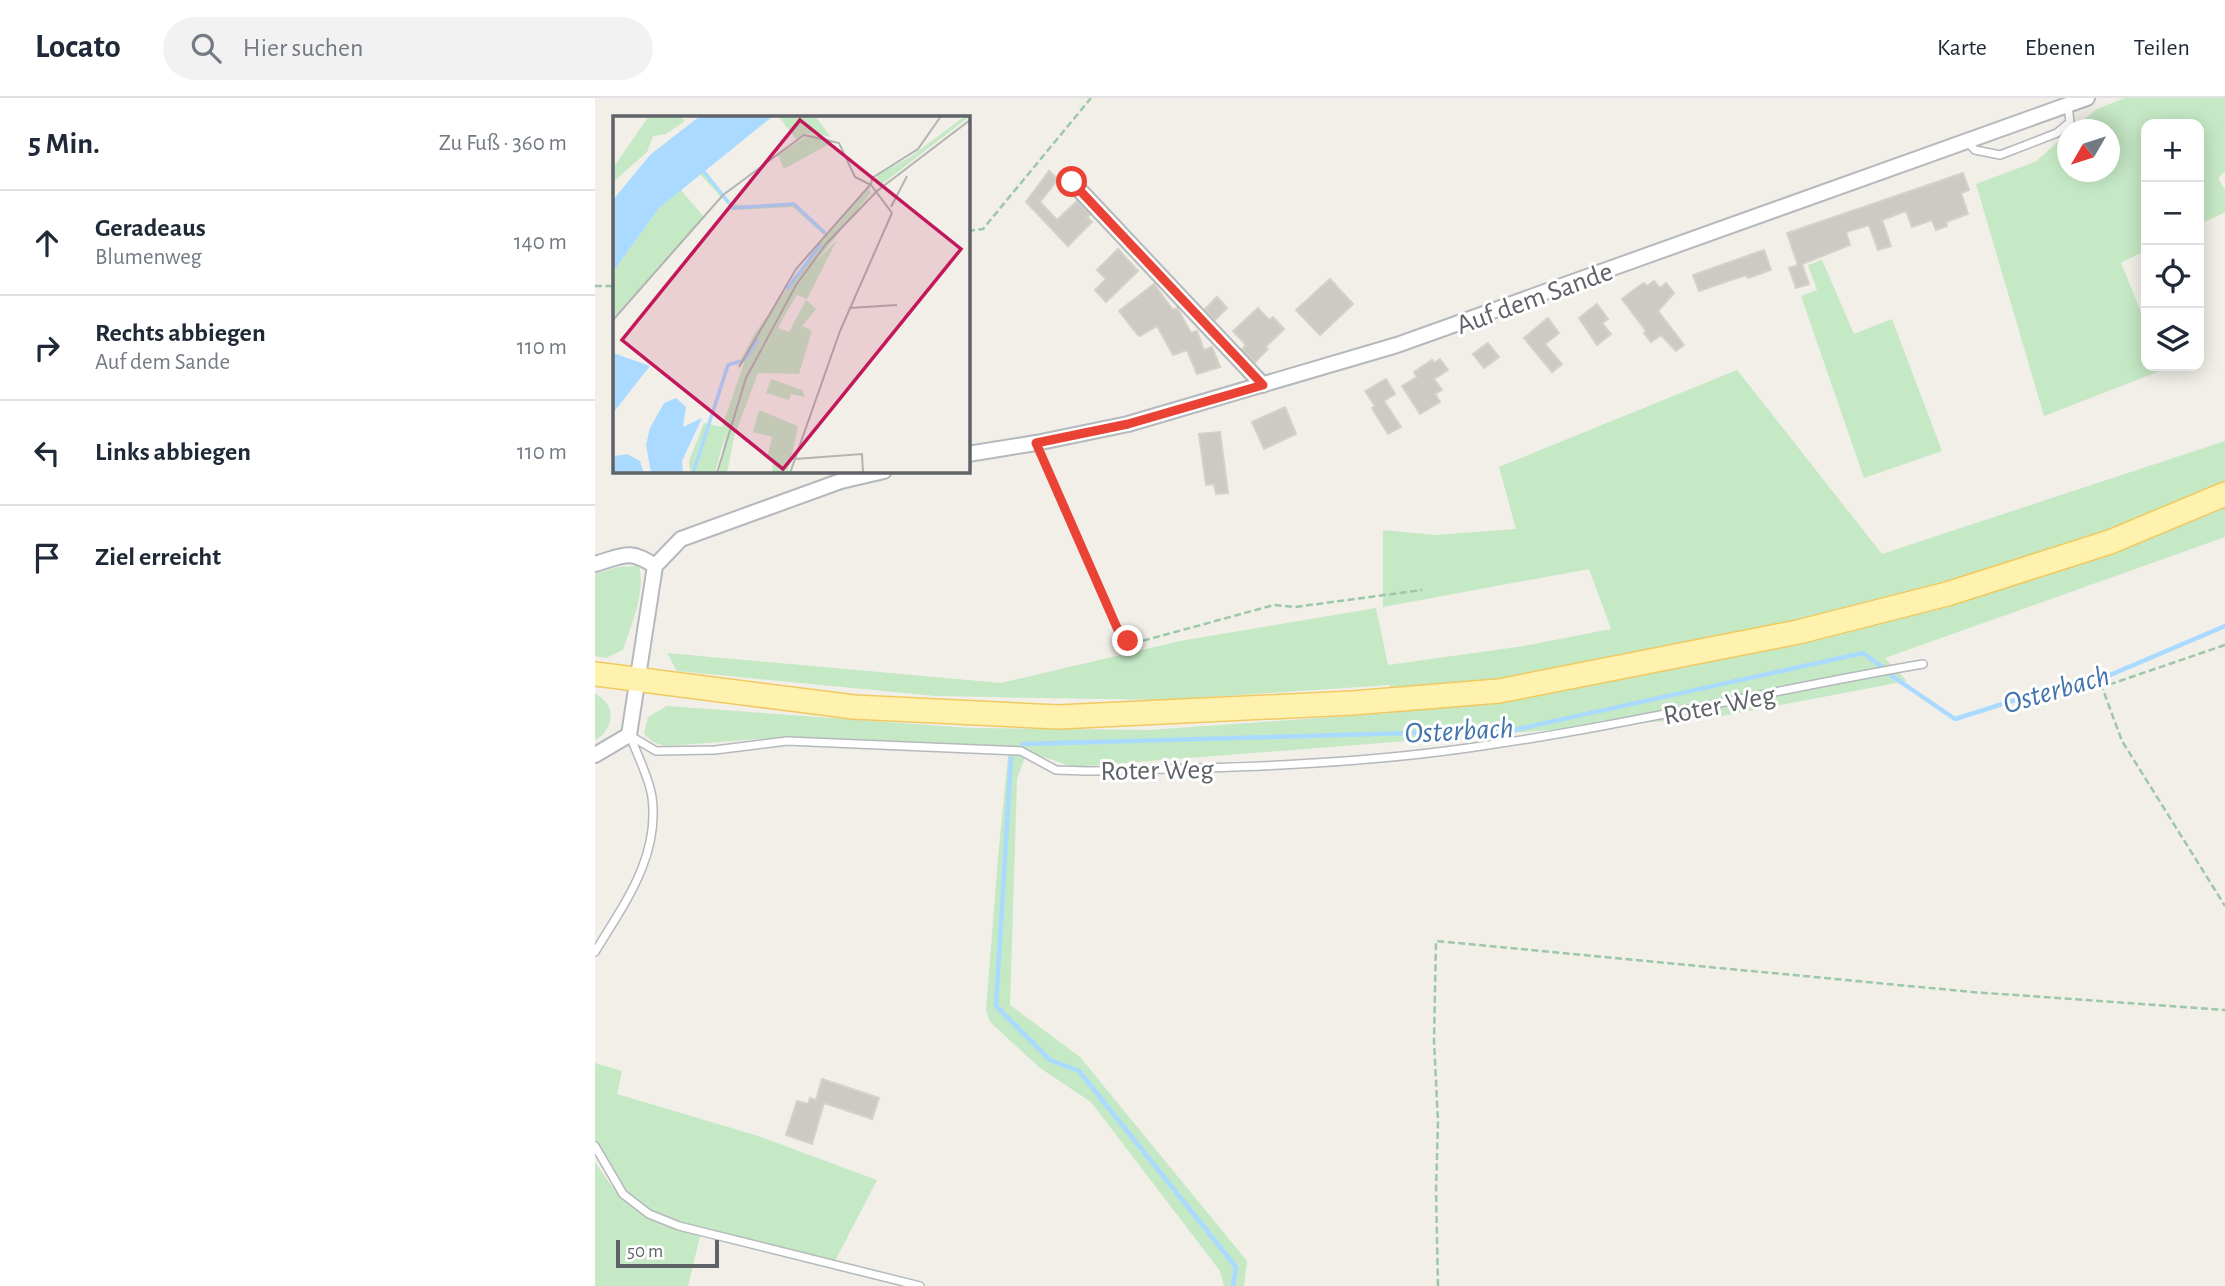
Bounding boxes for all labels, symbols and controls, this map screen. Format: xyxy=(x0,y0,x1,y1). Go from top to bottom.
search box xyxy=(163,17,653,80)
icon: search xyxy=(187,29,225,67)
text: Locato xyxy=(35,31,121,64)
text: Hier suchen xyxy=(243,35,363,61)
text: Karte xyxy=(1937,36,1987,60)
text: Ebenen xyxy=(2025,36,2096,60)
text: Teilen xyxy=(2134,36,2190,60)
inset map xyxy=(613,116,969,472)
north arrow xyxy=(2057,119,2120,182)
map controls xyxy=(2141,119,2204,371)
button: + xyxy=(2141,119,2204,182)
text: 5 Min. xyxy=(28,129,100,159)
text: Zu Fuß · 360 m xyxy=(439,132,567,155)
route start xyxy=(1056,166,1087,197)
button: − xyxy=(2141,182,2204,245)
text: Geradeaus xyxy=(95,215,206,241)
icon: ahead xyxy=(28,224,66,262)
text: 140 m xyxy=(514,231,567,254)
button: locate xyxy=(2141,245,2204,308)
text: Blumenweg xyxy=(95,246,202,269)
street label: Auf dem Sande xyxy=(1453,258,1617,340)
button: layers xyxy=(2141,308,2204,371)
text: Rechts abbiegen xyxy=(95,320,266,346)
icon: right xyxy=(28,329,66,367)
text: 110 m xyxy=(517,336,567,359)
text: Auf dem Sande xyxy=(95,351,230,374)
icon: left xyxy=(28,434,66,472)
text: Links abbiegen xyxy=(95,439,251,465)
text: 110 m xyxy=(517,441,567,464)
icon: arrive xyxy=(28,539,66,577)
text: Ziel erreicht xyxy=(95,544,221,570)
route end xyxy=(1112,625,1143,656)
water label: Osterbach xyxy=(2000,661,2113,719)
street label: Roter Weg xyxy=(1661,681,1778,731)
water label: Osterbach xyxy=(1404,713,1514,749)
street label: Roter Weg xyxy=(1100,756,1214,786)
scale bar xyxy=(616,1237,719,1269)
text: 50 m xyxy=(627,1242,663,1261)

